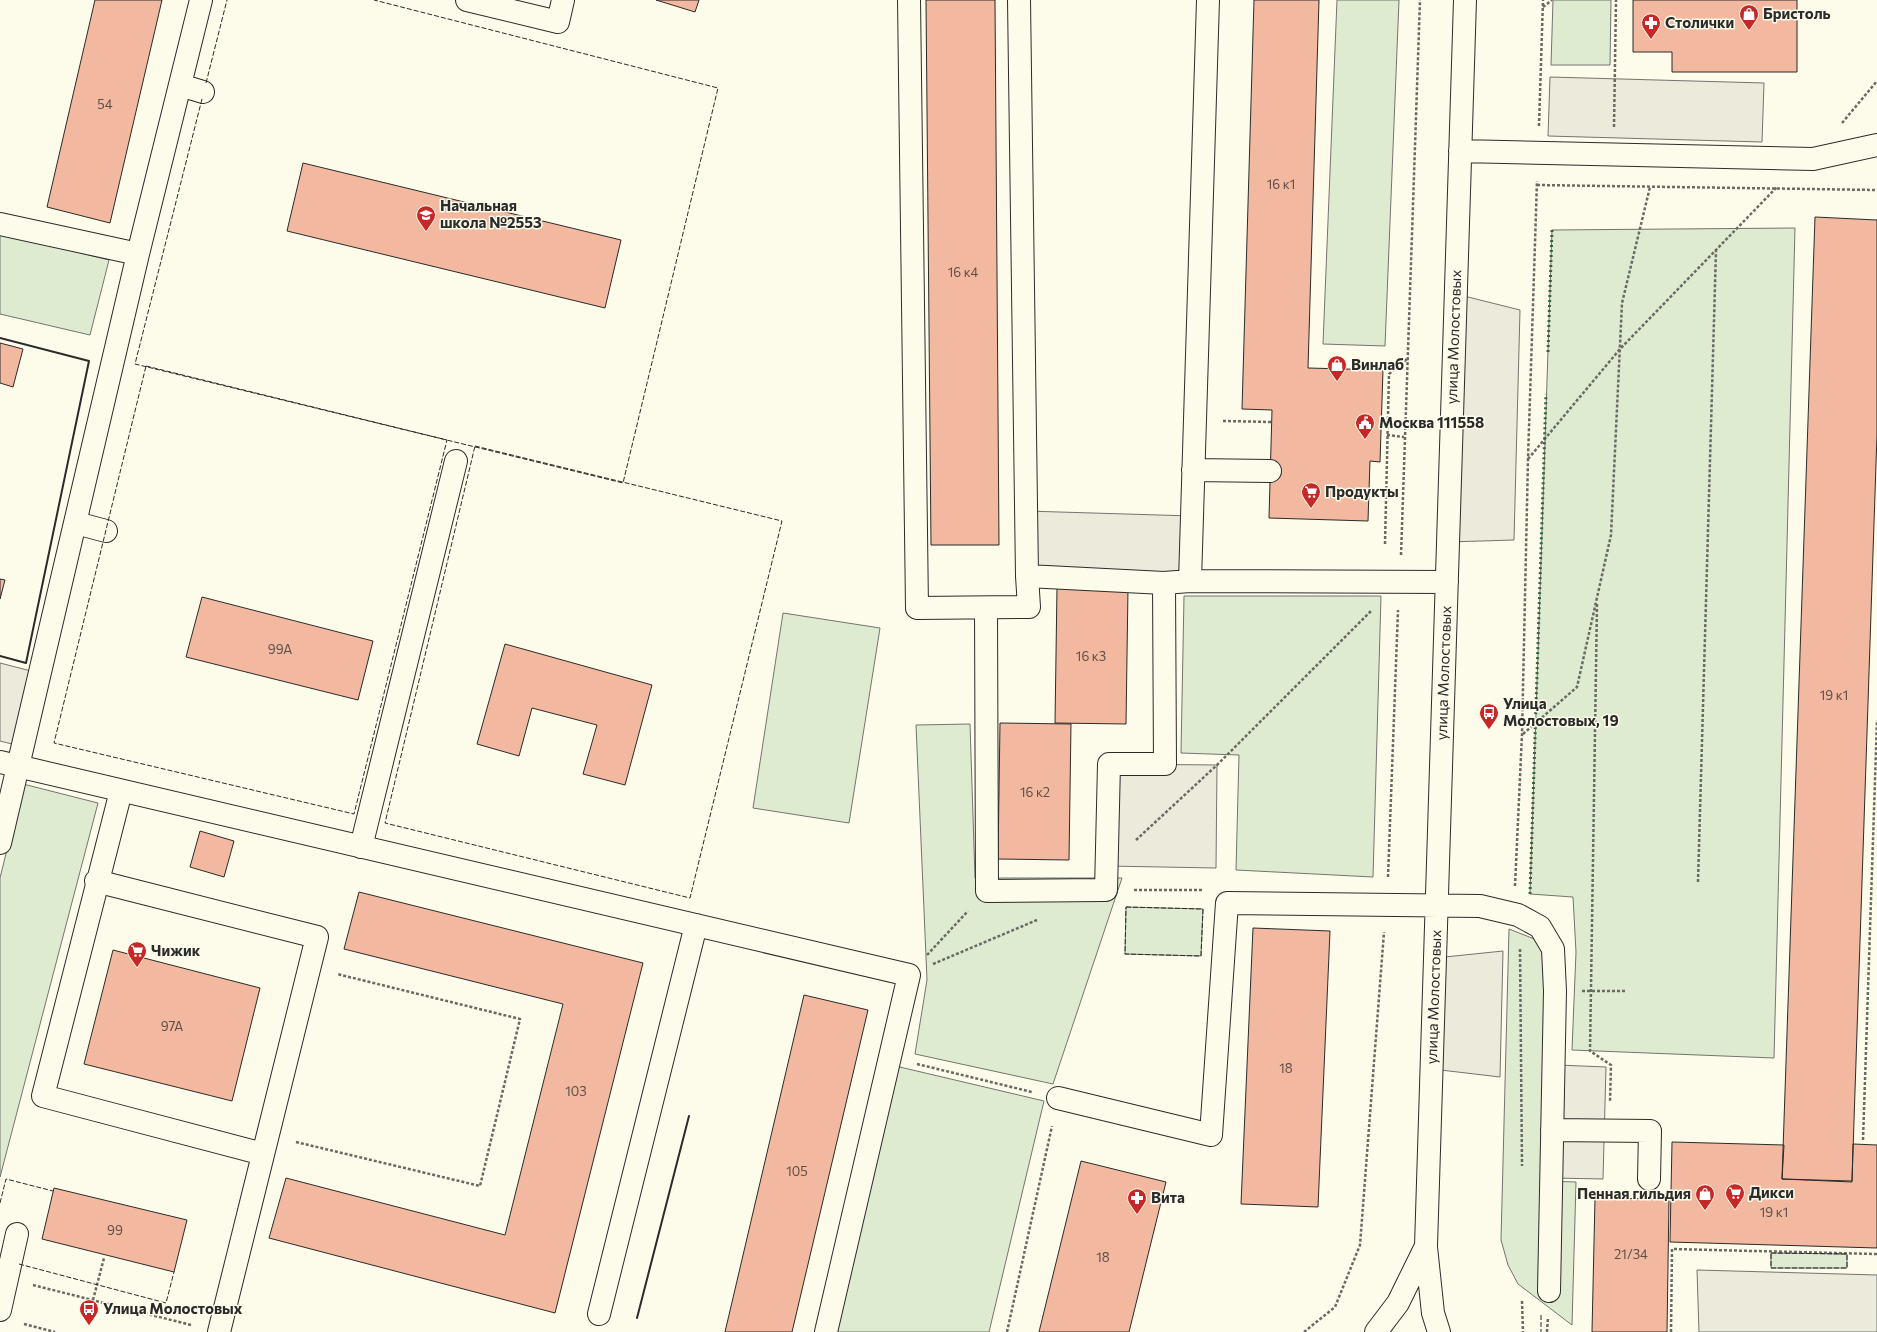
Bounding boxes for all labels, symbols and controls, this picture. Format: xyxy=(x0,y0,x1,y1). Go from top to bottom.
shop icon: Бристоль xyxy=(1738,3,1760,31)
place label: Бристоль xyxy=(1763,4,1831,22)
pharmacy icon: Столички xyxy=(1640,12,1662,40)
place label: Столички xyxy=(1665,13,1734,31)
house number: 54 xyxy=(97,96,113,112)
house number: 16 к1 xyxy=(1267,176,1295,192)
place label: Начальная школа №2553 xyxy=(440,196,542,231)
school or university icon: Начальная школа №2553 xyxy=(415,204,437,232)
house number: 16 к4 xyxy=(948,264,978,280)
street label: улица Молостовых xyxy=(1442,269,1464,405)
shop icon: Винлаб xyxy=(1326,354,1348,382)
place label: Винлаб xyxy=(1351,355,1404,373)
public building icon: Москва 111558 xyxy=(1354,412,1376,440)
place label: Москва 111558 xyxy=(1379,413,1484,431)
supermarket icon: Продукты xyxy=(1300,481,1322,509)
place label: Продукты xyxy=(1325,482,1399,500)
street label: улица Молостовых xyxy=(1432,605,1454,741)
house number: 99А xyxy=(268,641,292,657)
house number: 16 к3 xyxy=(1076,648,1106,664)
house number: 19 к1 xyxy=(1820,687,1848,703)
place label: Улица Молостовых, 19 xyxy=(1503,694,1619,729)
bus stop icon: Улица Молостовых, 19 xyxy=(1478,702,1500,730)
house number: 16 к2 xyxy=(1020,784,1050,800)
street label: улица Молостовых xyxy=(1422,929,1444,1065)
supermarket icon: Чижик xyxy=(126,940,148,968)
place label: Чижик xyxy=(151,941,201,959)
house number: 97А xyxy=(161,1018,183,1034)
house number: 18 xyxy=(1279,1060,1293,1076)
house number: 103 xyxy=(565,1083,587,1099)
house number: 105 xyxy=(786,1163,808,1179)
supermarket icon: Дикси xyxy=(1724,1182,1746,1210)
shop icon: Пенная гильдия xyxy=(1694,1183,1716,1211)
place label: Дикси xyxy=(1749,1183,1794,1201)
place label: Пенная гильдия xyxy=(1577,1184,1691,1202)
pharmacy icon: Вита xyxy=(1126,1187,1148,1215)
place label: Вита xyxy=(1151,1188,1185,1206)
house number: 19 к1 xyxy=(1760,1204,1788,1220)
house number: 99 xyxy=(107,1222,123,1238)
house number: 21/34 xyxy=(1614,1246,1648,1262)
house number: 18 xyxy=(1096,1249,1110,1265)
bus stop icon: Улица Молостовых xyxy=(78,1298,100,1326)
place label: Улица Молостовых xyxy=(103,1299,243,1317)

